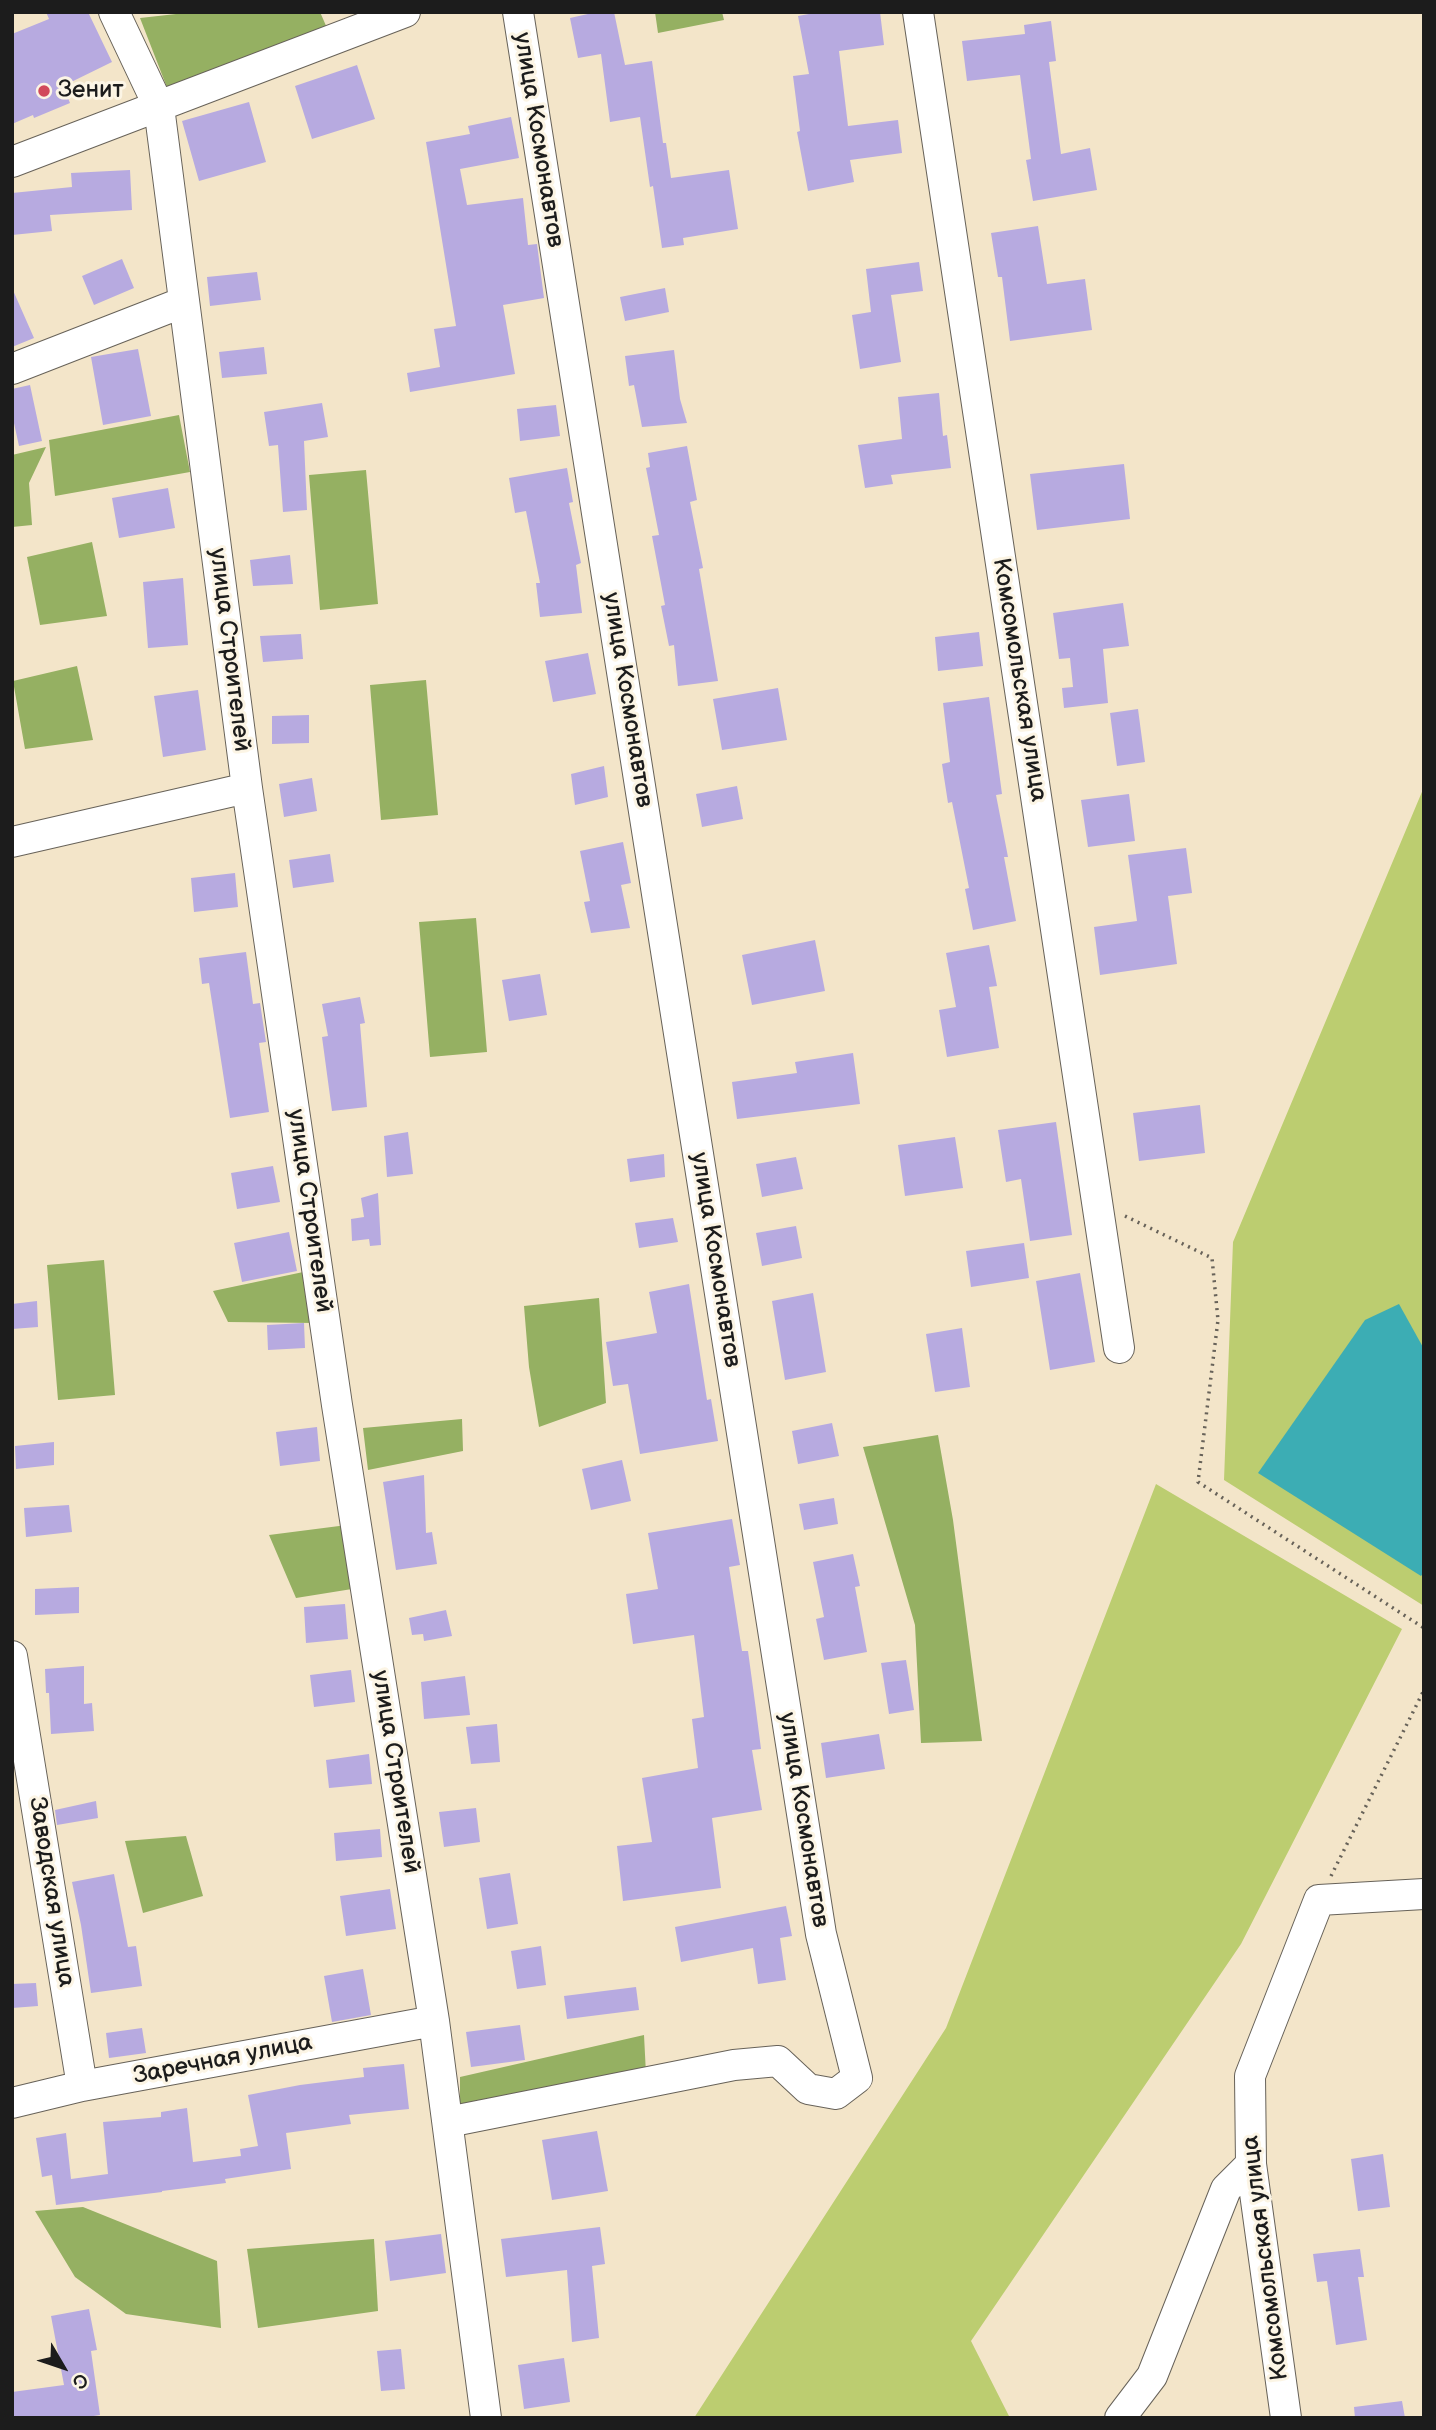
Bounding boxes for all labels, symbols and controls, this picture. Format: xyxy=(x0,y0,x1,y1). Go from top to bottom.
street label: улица Космонавтов xyxy=(507,31,569,249)
place label: Зенит xyxy=(58,77,124,105)
marker: Зенит xyxy=(36,83,52,99)
street label: улица Строителей xyxy=(202,547,256,753)
street label: Комсомольская улица xyxy=(986,556,1052,804)
street label: улица Космонавтов xyxy=(596,591,658,809)
street label: улица Строителей xyxy=(280,1108,338,1314)
street label: улица Космонавтов xyxy=(684,1151,746,1369)
street label: улица Строителей xyxy=(365,1669,425,1875)
street label: улица Космонавтов xyxy=(772,1711,834,1929)
street label: Заводская улица xyxy=(22,1795,80,1989)
street label: Заречная улица xyxy=(131,2029,315,2091)
street label: Комсомольская улица xyxy=(1237,2134,1295,2382)
north arrow xyxy=(28,2332,98,2402)
text: С xyxy=(67,2368,93,2393)

